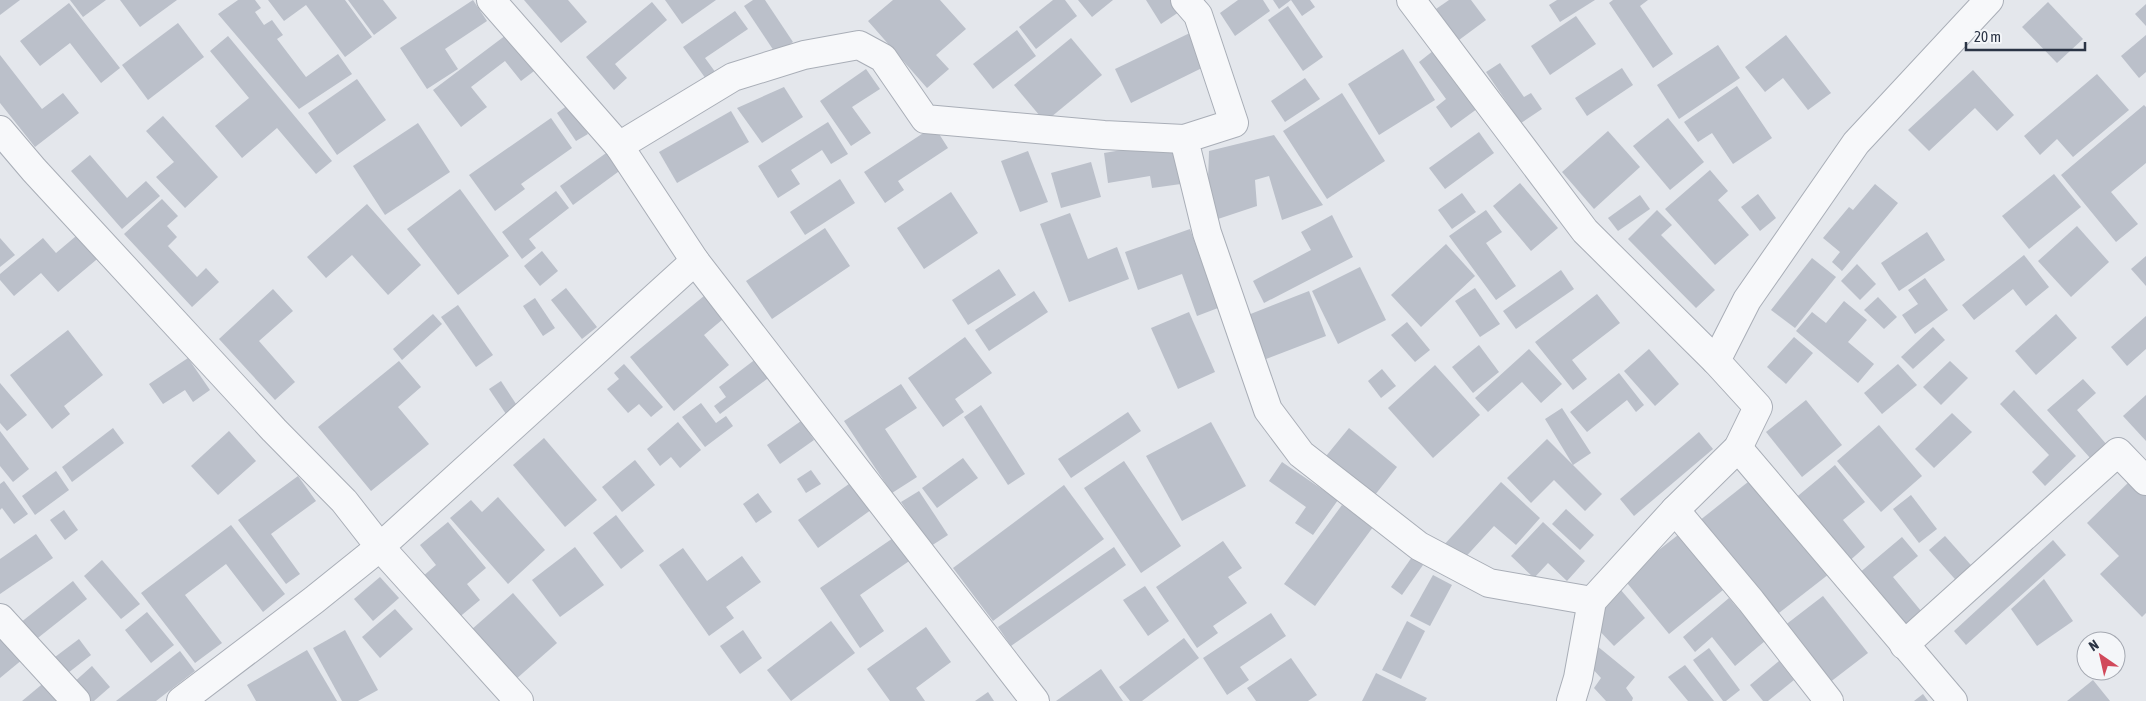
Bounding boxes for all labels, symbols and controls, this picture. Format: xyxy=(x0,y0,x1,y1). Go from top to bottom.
scale bar xyxy=(1966,20,2085,52)
text: 20 m xyxy=(1974,28,2001,45)
north arrow xyxy=(2076,631,2126,681)
text: N xyxy=(2086,636,2102,654)

